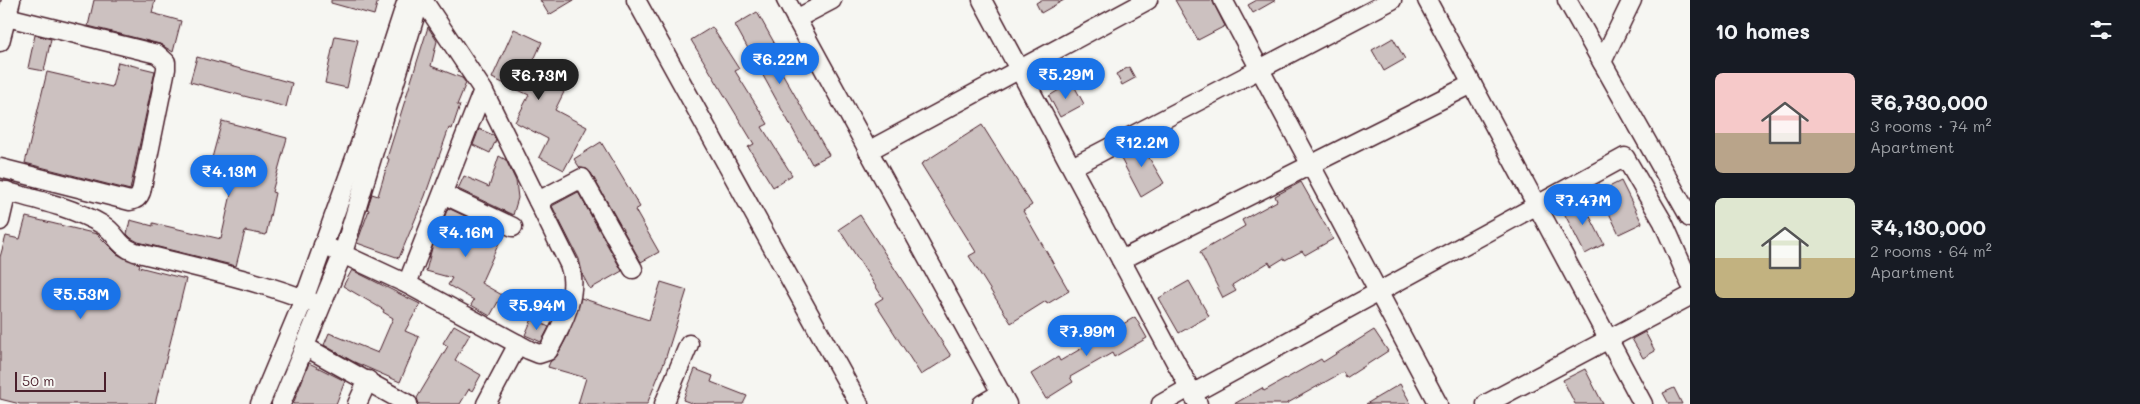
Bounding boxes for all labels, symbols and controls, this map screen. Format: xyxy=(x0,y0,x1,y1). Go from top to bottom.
icon: filters xyxy=(2087,16,2115,44)
text: 10 homes xyxy=(1715,17,1810,44)
pin: ₹6.22M xyxy=(739,42,821,85)
text: ₹6.22M xyxy=(752,48,808,69)
pin: ₹6.73M xyxy=(498,58,580,101)
pin: ₹5.29M xyxy=(1025,58,1107,100)
text: ₹5.29M xyxy=(1038,63,1094,84)
text: ₹6.73M xyxy=(511,64,567,85)
text: ₹6,730,000 xyxy=(1870,88,1988,115)
icon: home xyxy=(1755,93,1815,153)
text: 3 rooms · 74 m² xyxy=(1870,115,1991,136)
pin: ₹12.2M xyxy=(1101,126,1183,168)
text: ₹12.2M xyxy=(1115,131,1169,152)
text: Apartment xyxy=(1870,136,1955,157)
pin: ₹4.13M xyxy=(188,154,270,197)
text: ₹4.13M xyxy=(201,160,257,181)
pin: ₹7.47M xyxy=(1542,184,1624,226)
text: ₹7.47M xyxy=(1555,189,1611,210)
text: ₹4,130,000 xyxy=(1870,213,1986,240)
pin: ₹4.16M xyxy=(425,216,507,258)
icon: home xyxy=(1755,218,1815,278)
text: ₹4.16M xyxy=(438,221,494,242)
text: 2 rooms · 64 m² xyxy=(1870,240,1992,261)
text: Apartment xyxy=(1870,261,1955,282)
pin: ₹5.53M xyxy=(40,278,122,320)
text: ₹5.53M xyxy=(53,283,109,304)
pin: ₹5.94M xyxy=(496,288,578,331)
text: ₹5.94M xyxy=(508,294,566,315)
pin: ₹7.99M xyxy=(1046,314,1128,357)
text: ₹7.99M xyxy=(1059,320,1115,341)
scale bar xyxy=(15,369,106,392)
text: 50 m xyxy=(22,371,54,390)

